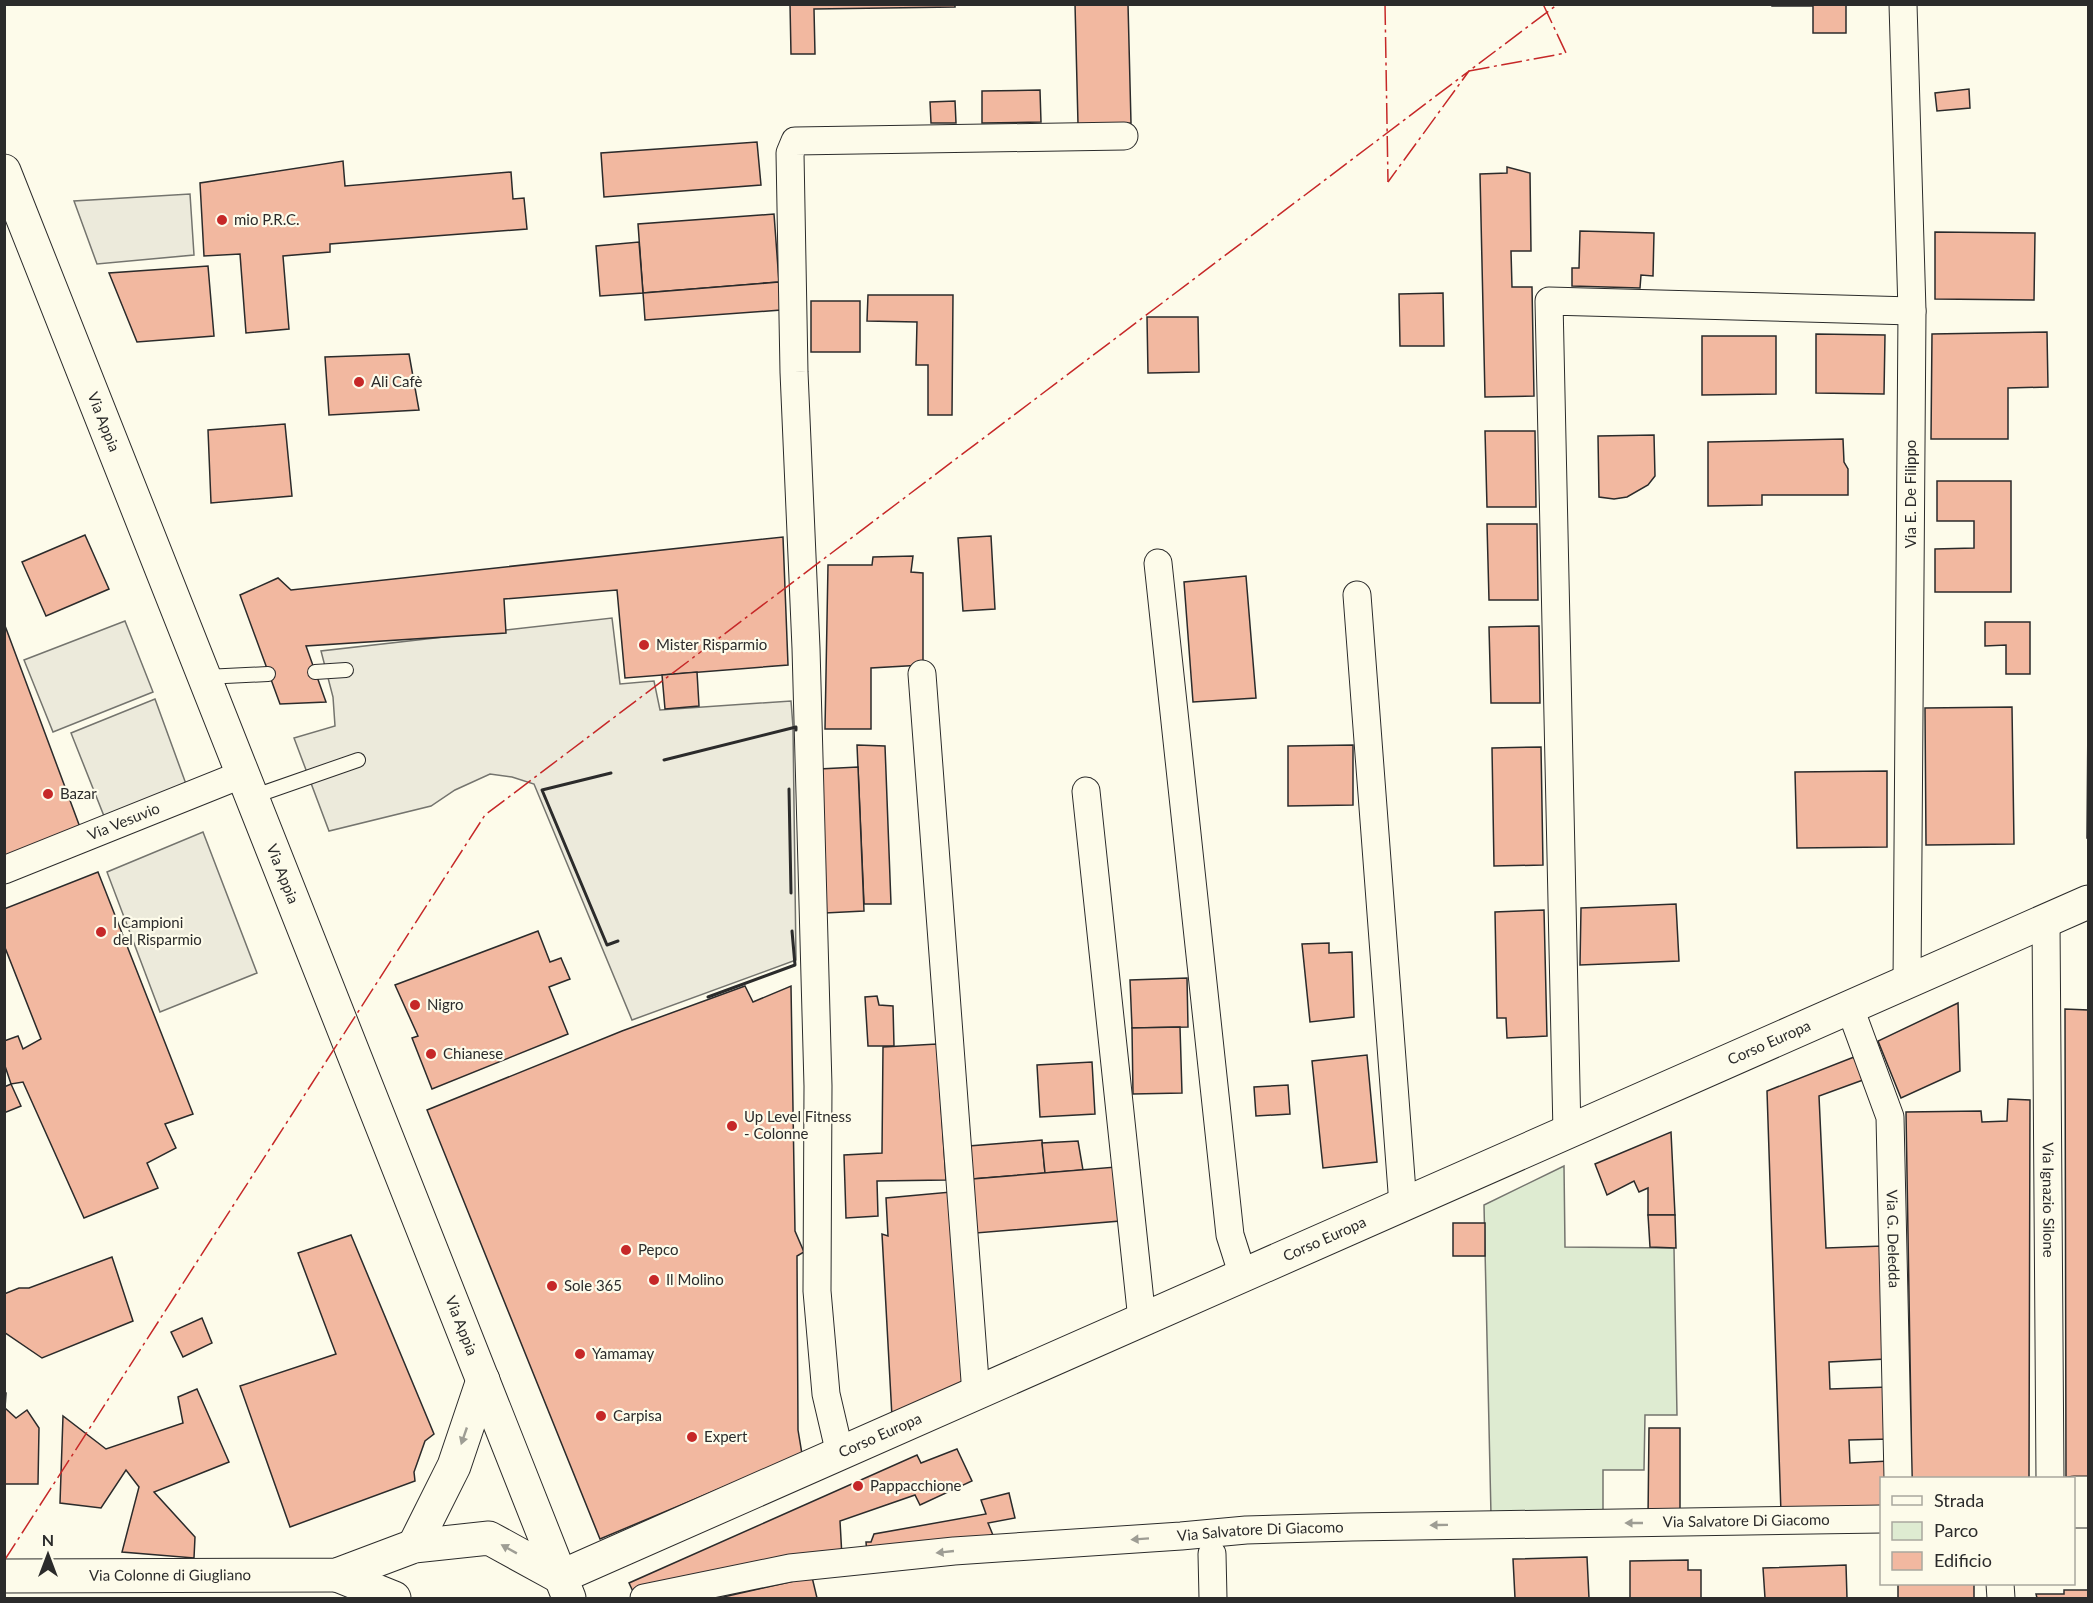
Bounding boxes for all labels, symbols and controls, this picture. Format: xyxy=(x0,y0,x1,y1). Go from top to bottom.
place label: mio P.R.C. xyxy=(234,210,299,228)
marker: mio P.R.C. xyxy=(215,213,229,227)
place label: Ali Cafè xyxy=(371,372,422,390)
marker: Ali Cafè xyxy=(352,375,366,389)
street label: Via Appia xyxy=(84,389,124,454)
street label: Via E. De Filippo xyxy=(1901,440,1919,548)
place label: Mister Risparmio xyxy=(656,635,767,653)
marker: Mister Risparmio xyxy=(637,638,651,652)
place label: Bazar xyxy=(60,784,97,802)
marker: Bazar xyxy=(41,787,55,801)
street label: Via Vesuvio xyxy=(85,798,162,844)
street label: Via Appia xyxy=(263,841,303,906)
place label: I Campioni del Risparmio xyxy=(113,913,202,948)
marker: I Campioni del Risparmio xyxy=(94,925,108,939)
place label: Nigro xyxy=(427,995,463,1013)
marker: Nigro xyxy=(408,998,422,1012)
street label: Corso Europa xyxy=(1725,1016,1813,1068)
place label: Chianese xyxy=(443,1044,503,1062)
marker: Chianese xyxy=(424,1047,438,1061)
place label: Up Level Fitness - Colonne xyxy=(744,1107,852,1142)
marker: Up Level Fitness - Colonne xyxy=(725,1119,739,1133)
street label: Via Ignazio Silone xyxy=(2040,1142,2058,1258)
street label: Via G. Deledda xyxy=(1884,1189,1904,1288)
street label: Corso Europa xyxy=(1280,1212,1369,1264)
place label: Pepco xyxy=(638,1240,678,1258)
marker: Pepco xyxy=(619,1243,633,1257)
place label: Il Molino xyxy=(666,1270,724,1288)
marker: Il Molino xyxy=(647,1273,661,1287)
place label: Sole 365 xyxy=(564,1276,622,1294)
marker: Sole 365 xyxy=(545,1279,559,1293)
street label: Via Appia xyxy=(442,1293,482,1358)
place label: Yamamay xyxy=(592,1344,655,1362)
marker: Yamamay xyxy=(573,1347,587,1361)
place label: Carpisa xyxy=(613,1406,662,1424)
street label: Corso Europa xyxy=(835,1408,924,1461)
marker: Carpisa xyxy=(594,1409,608,1423)
one-way arrow xyxy=(459,1427,469,1445)
place label: Expert xyxy=(704,1427,748,1445)
marker: Expert xyxy=(685,1430,699,1444)
place label: Pappacchione xyxy=(870,1476,962,1494)
legend xyxy=(1880,1477,2075,1585)
marker: Pappacchione xyxy=(851,1479,865,1493)
text: Strada xyxy=(1934,1489,1984,1511)
street label: Via Salvatore Di Giacomo xyxy=(1663,1510,1830,1530)
street label: Via Salvatore Di Giacomo xyxy=(1176,1517,1344,1544)
one-way arrow xyxy=(1625,1518,1644,1528)
text: Parco xyxy=(1934,1519,1978,1541)
one-way arrow xyxy=(1430,1520,1449,1530)
north arrow xyxy=(18,1525,78,1585)
text: N xyxy=(42,1530,54,1549)
one-way arrow xyxy=(1130,1535,1149,1544)
one-way arrow xyxy=(500,1544,517,1554)
one-way arrow xyxy=(935,1547,954,1557)
text: Edificio xyxy=(1934,1549,1992,1571)
street label: Via Colonne di Giugliano xyxy=(89,1565,251,1584)

